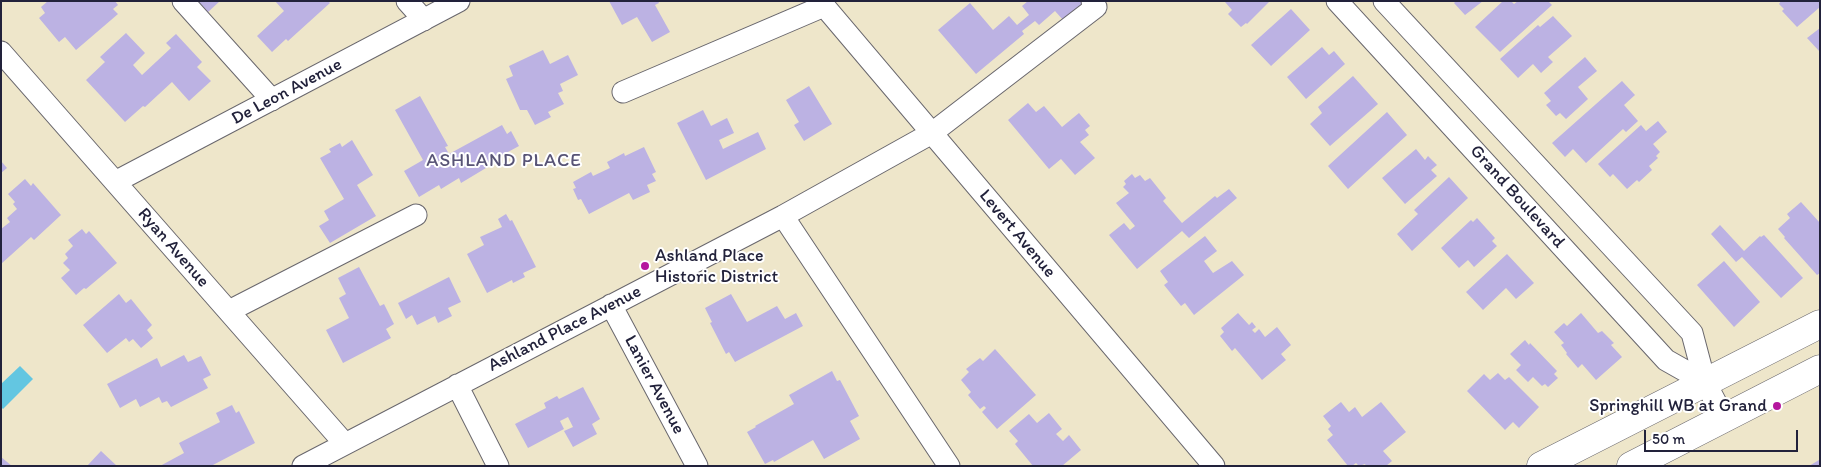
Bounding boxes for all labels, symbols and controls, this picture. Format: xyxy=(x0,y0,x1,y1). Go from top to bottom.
street label: De Leon Avenue xyxy=(228,54,346,130)
street label: Grand Boulevard xyxy=(1465,141,1569,253)
district label: ASHLAND PLACE xyxy=(425,150,583,172)
street label: Levert Avenue xyxy=(974,186,1060,282)
street label: Ryan Avenue xyxy=(133,204,213,292)
place label: Ashland Place Historic District xyxy=(655,245,778,288)
marker: Ashland Place Historic District xyxy=(639,260,651,272)
street label: Ashland Place Avenue xyxy=(485,281,645,377)
street label: Lanier Avenue xyxy=(619,332,689,438)
place label: Springhill WB at Grand xyxy=(1589,395,1767,417)
marker: Springhill WB at Grand xyxy=(1771,400,1783,412)
scale bar xyxy=(1646,420,1800,452)
text: 50 m xyxy=(1652,430,1685,448)

